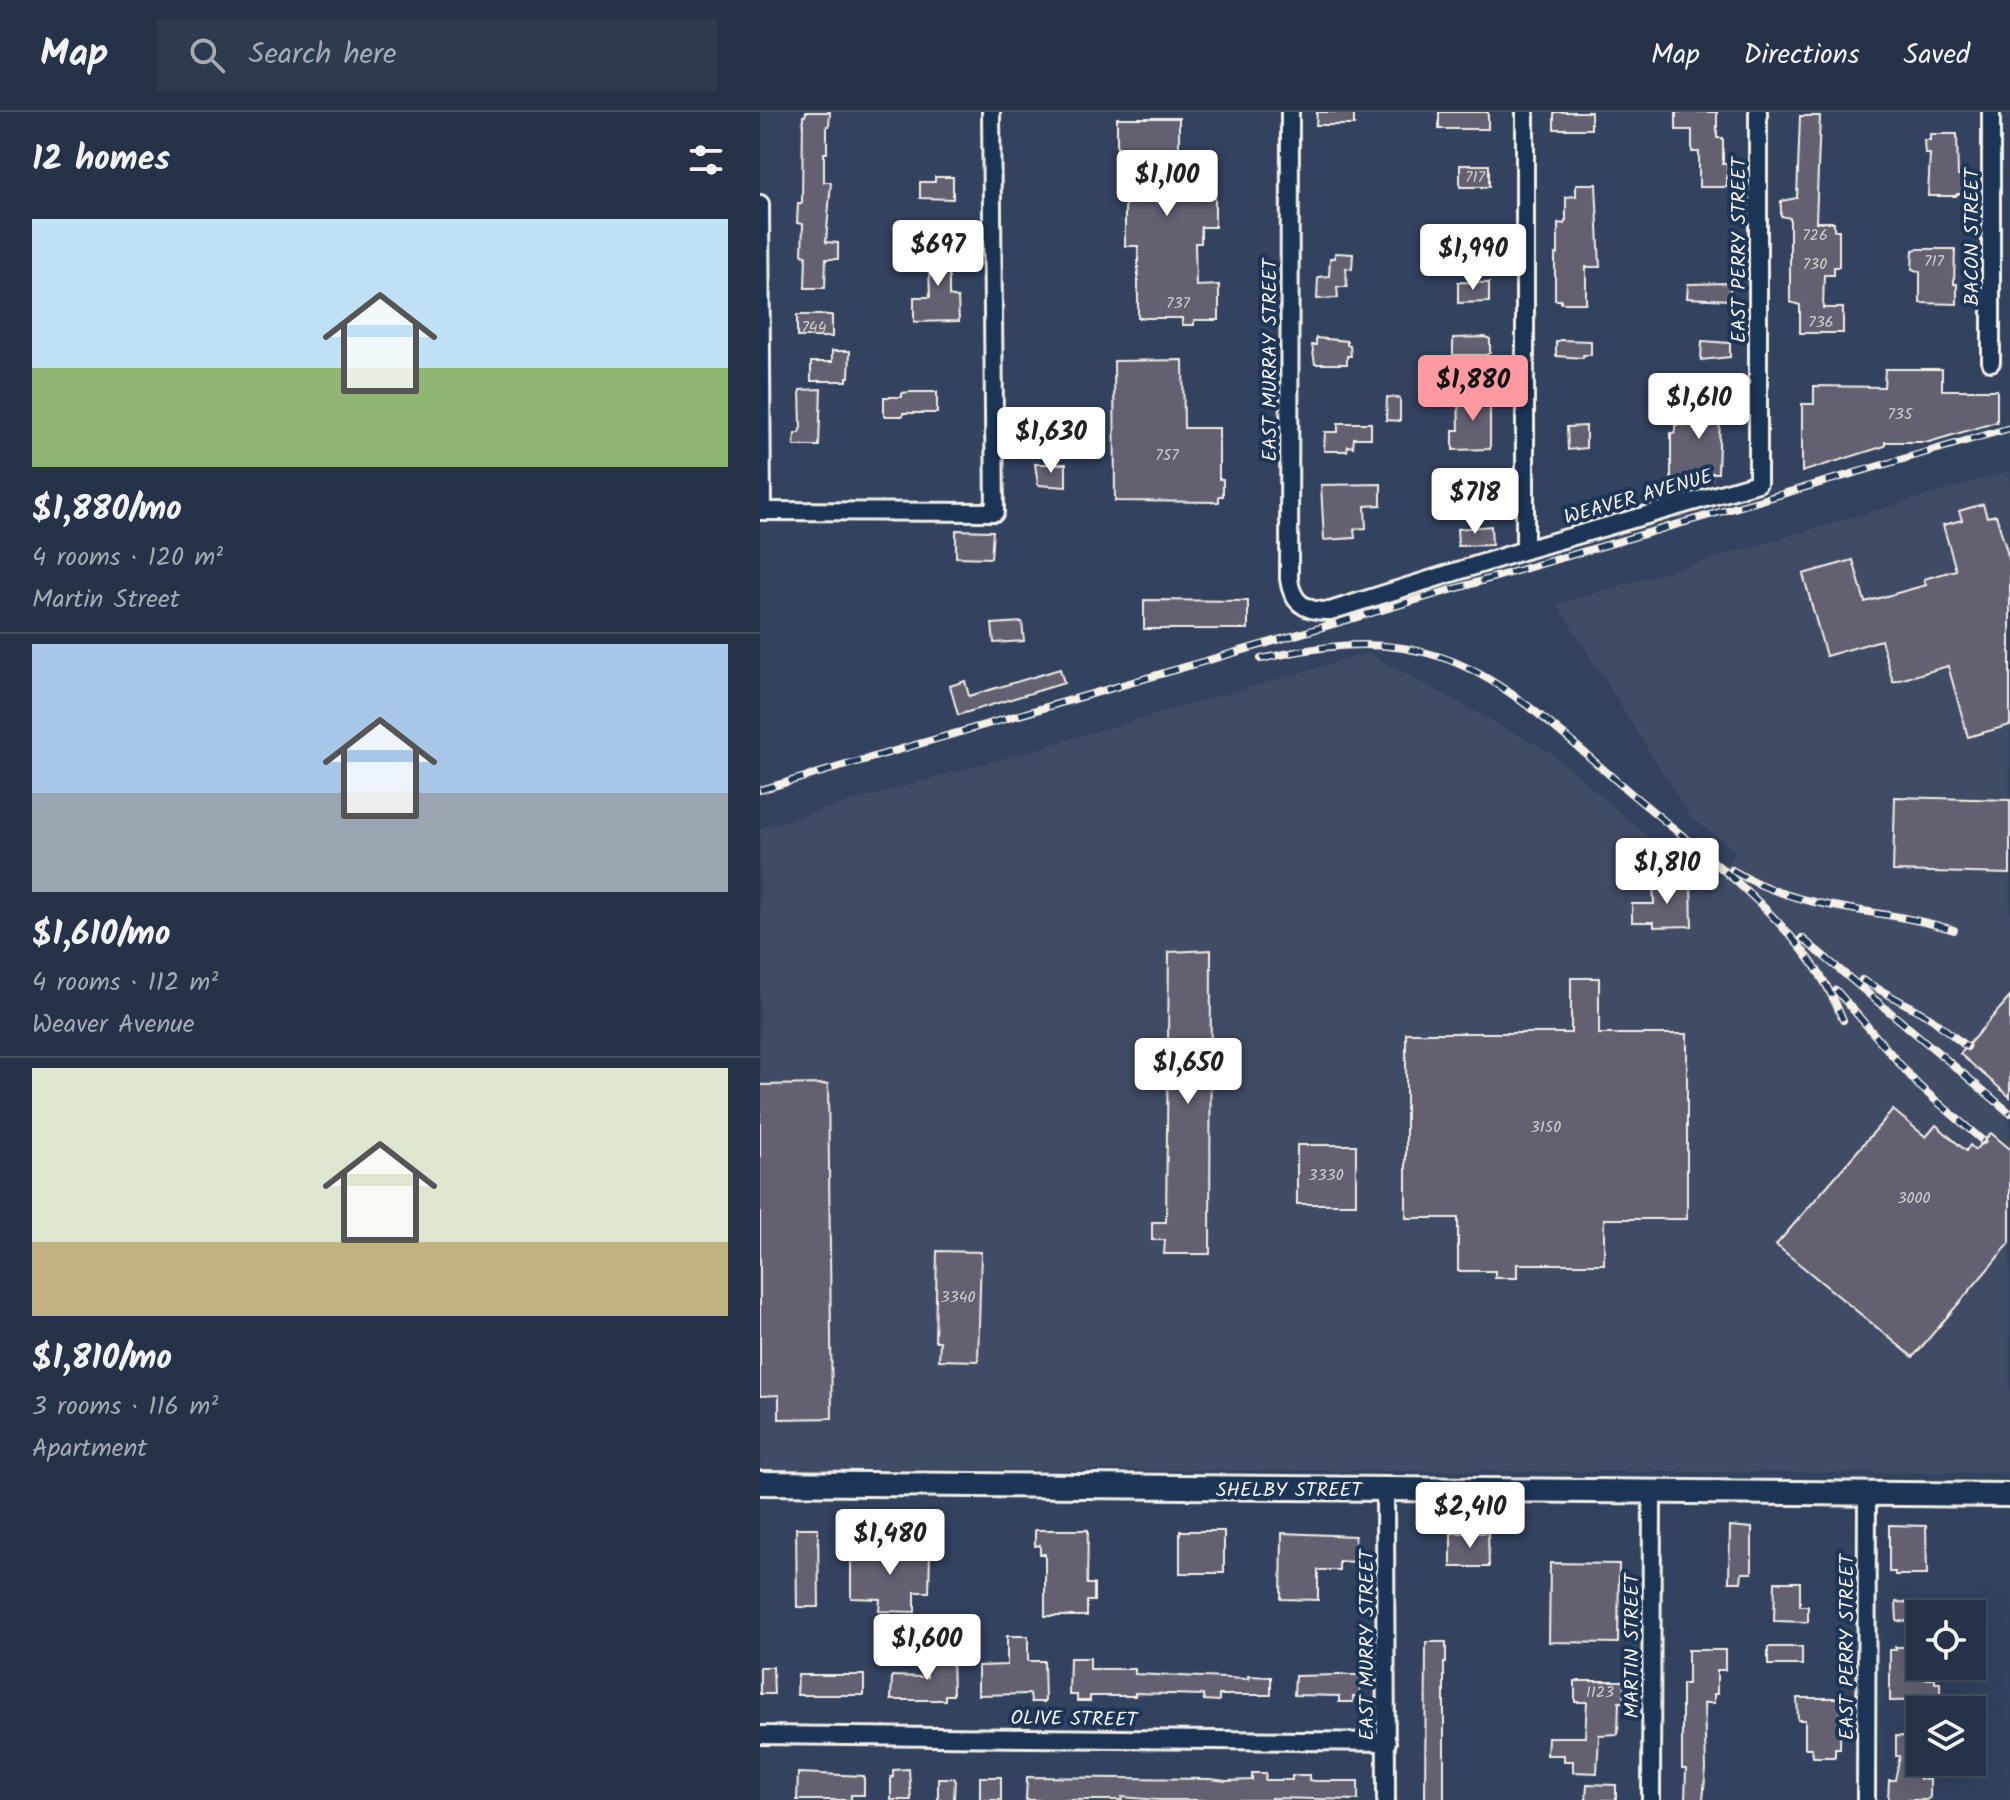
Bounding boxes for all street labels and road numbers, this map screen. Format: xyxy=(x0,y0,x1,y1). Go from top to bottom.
street label: EAST PERRY STREET xyxy=(1724,155,1756,343)
street label: BACON STREET xyxy=(1957,166,1989,306)
street label: EAST MURRAY STREET xyxy=(1255,256,1287,462)
street label: WEAVER AVENUE xyxy=(1560,461,1718,534)
street label: SHELBY STREET xyxy=(1216,1475,1364,1507)
street label: EAST MURRY STREET xyxy=(1352,1547,1384,1740)
street label: EAST PERRY STREET xyxy=(1832,1552,1864,1740)
street label: MARTIN STREET xyxy=(1617,1571,1649,1719)
street label: OLIVE STREET xyxy=(1010,1703,1140,1737)

